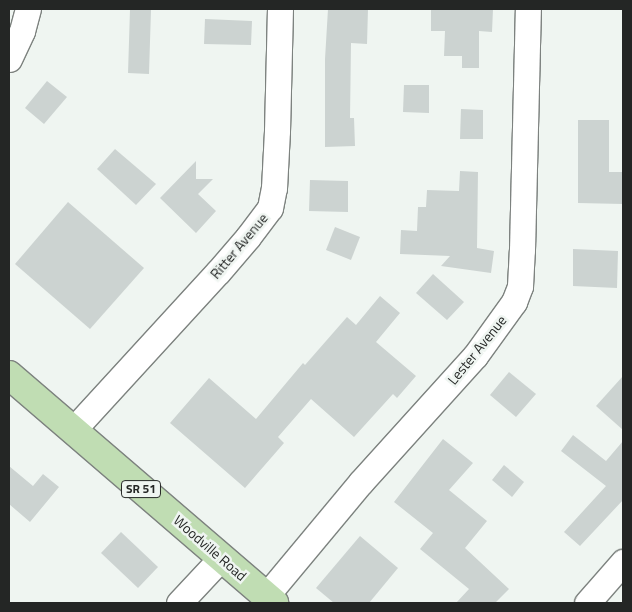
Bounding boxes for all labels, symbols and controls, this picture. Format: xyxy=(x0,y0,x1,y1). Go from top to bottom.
street label: Ritter Avenue xyxy=(207,210,271,282)
street label: Lester Avenue xyxy=(444,312,510,388)
road number: SR 51 xyxy=(120,479,162,498)
street label: Woodville Road xyxy=(170,512,250,584)

